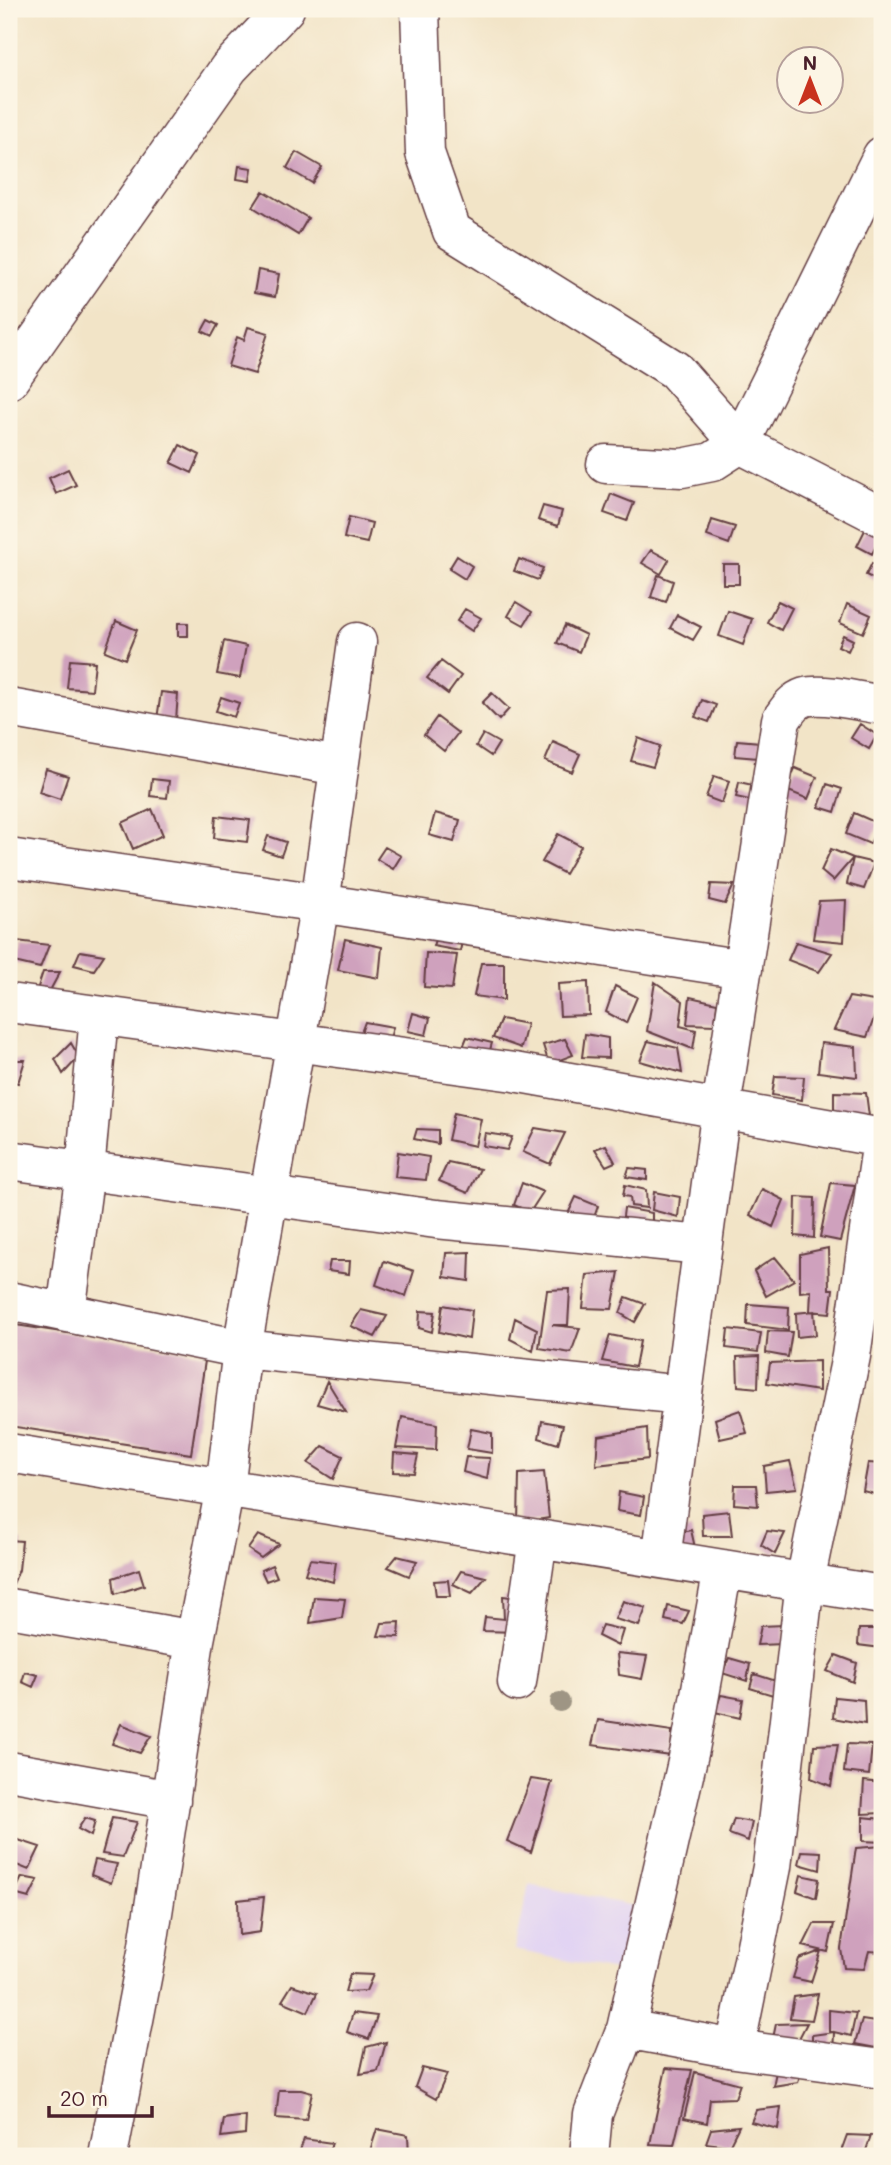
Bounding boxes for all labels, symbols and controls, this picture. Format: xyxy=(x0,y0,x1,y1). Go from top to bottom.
north arrow xyxy=(776,46,846,116)
text: N xyxy=(803,50,817,75)
scale bar xyxy=(49,2074,152,2118)
text: 20 m xyxy=(60,2084,108,2111)

